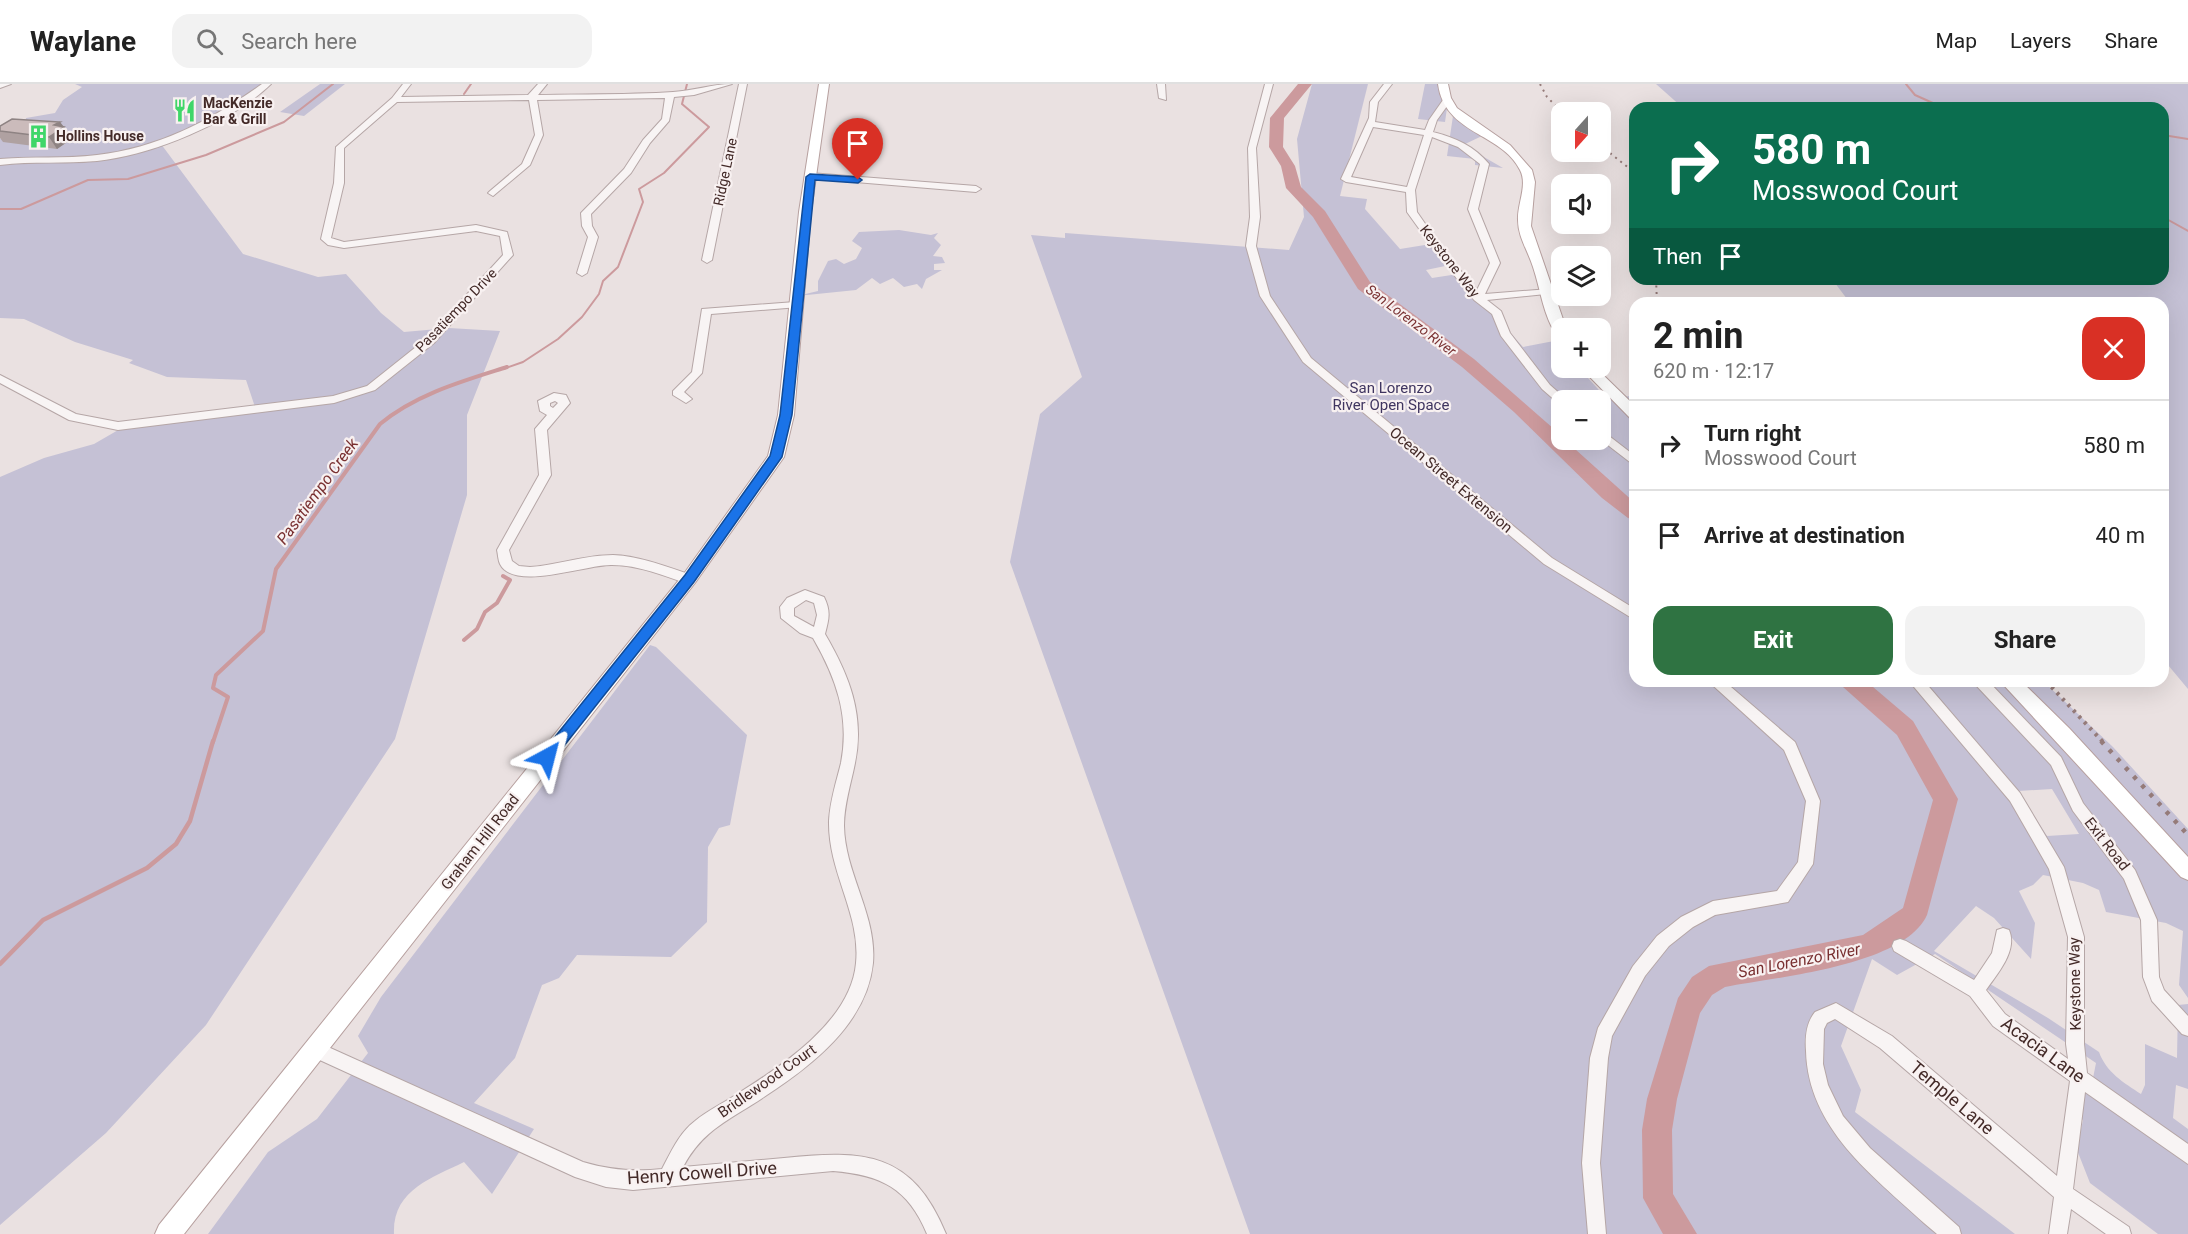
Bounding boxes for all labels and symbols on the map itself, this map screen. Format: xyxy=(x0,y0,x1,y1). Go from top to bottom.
place label: MacKenzie Bar & Grill xyxy=(203,95,273,127)
restaurant icon: MacKenzie Bar & Grill xyxy=(172,98,198,124)
north arrow xyxy=(1551,102,1611,162)
pin xyxy=(832,118,883,180)
building icon: Hollins House xyxy=(25,123,51,149)
place label: Hollins House xyxy=(56,128,144,144)
street label: Ridge Lane xyxy=(710,137,740,207)
street label: Keystone Way xyxy=(1417,222,1483,301)
street label: Pasatiempo Drive xyxy=(412,265,500,355)
water label: San Lorenzo River xyxy=(1363,281,1459,359)
park label: San Lorenzo River Open Space xyxy=(1333,379,1449,414)
street label: Ocean Street Extension xyxy=(1386,423,1516,537)
water label: Pasatiempo Creek xyxy=(273,434,363,548)
position arrow xyxy=(515,725,579,789)
street label: Graham Hill Road xyxy=(437,791,523,893)
street label: Exit Road xyxy=(2081,814,2133,874)
street label: Keystone Way xyxy=(2065,937,2085,1031)
water label: San Lorenzo River xyxy=(1736,939,1862,982)
street label: Acacia Lane xyxy=(1997,1012,2089,1087)
street label: Bridlewood Court xyxy=(714,1040,820,1122)
street label: Temple Lane xyxy=(1906,1057,1998,1139)
street label: Henry Cowell Drive xyxy=(626,1157,778,1188)

